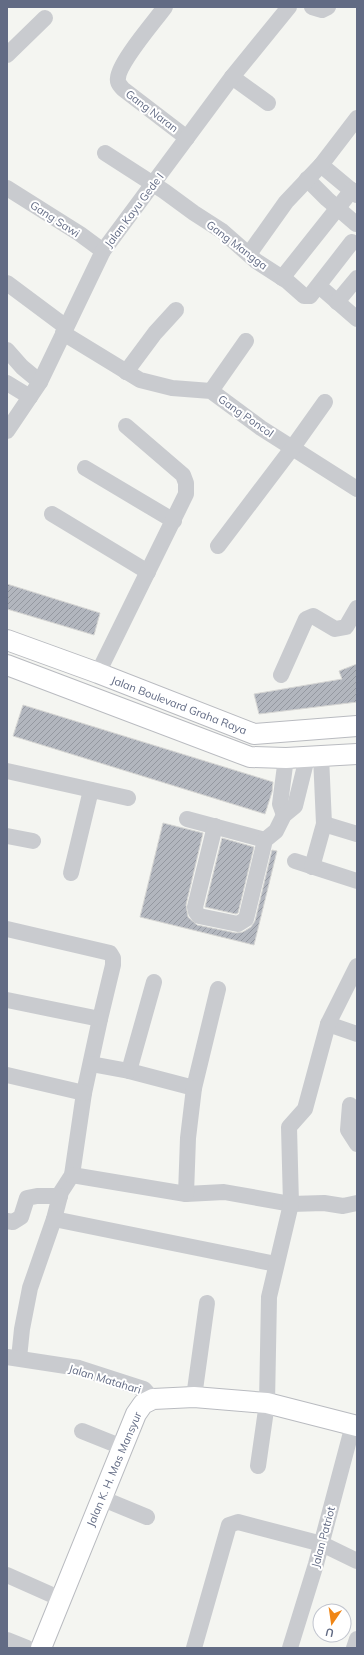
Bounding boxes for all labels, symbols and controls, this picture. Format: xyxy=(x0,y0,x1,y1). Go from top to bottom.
street label: Gang Naran xyxy=(123,87,181,135)
street label: Jalan Kayu Gede I xyxy=(101,170,167,250)
street label: Gang Sawi xyxy=(28,198,82,240)
street label: Gang Mangga xyxy=(204,217,270,273)
street label: Gang Poncol xyxy=(216,392,276,440)
street label: Jalan Boulevard Graha Raya xyxy=(109,673,249,737)
street label: Jalan Matahari xyxy=(67,1361,143,1397)
street label: Jalan K. H. Mas Mansyur xyxy=(83,1409,145,1529)
street label: Jalan Patriot xyxy=(308,1505,338,1569)
north arrow xyxy=(312,1603,352,1643)
text: U xyxy=(324,1625,335,1640)

